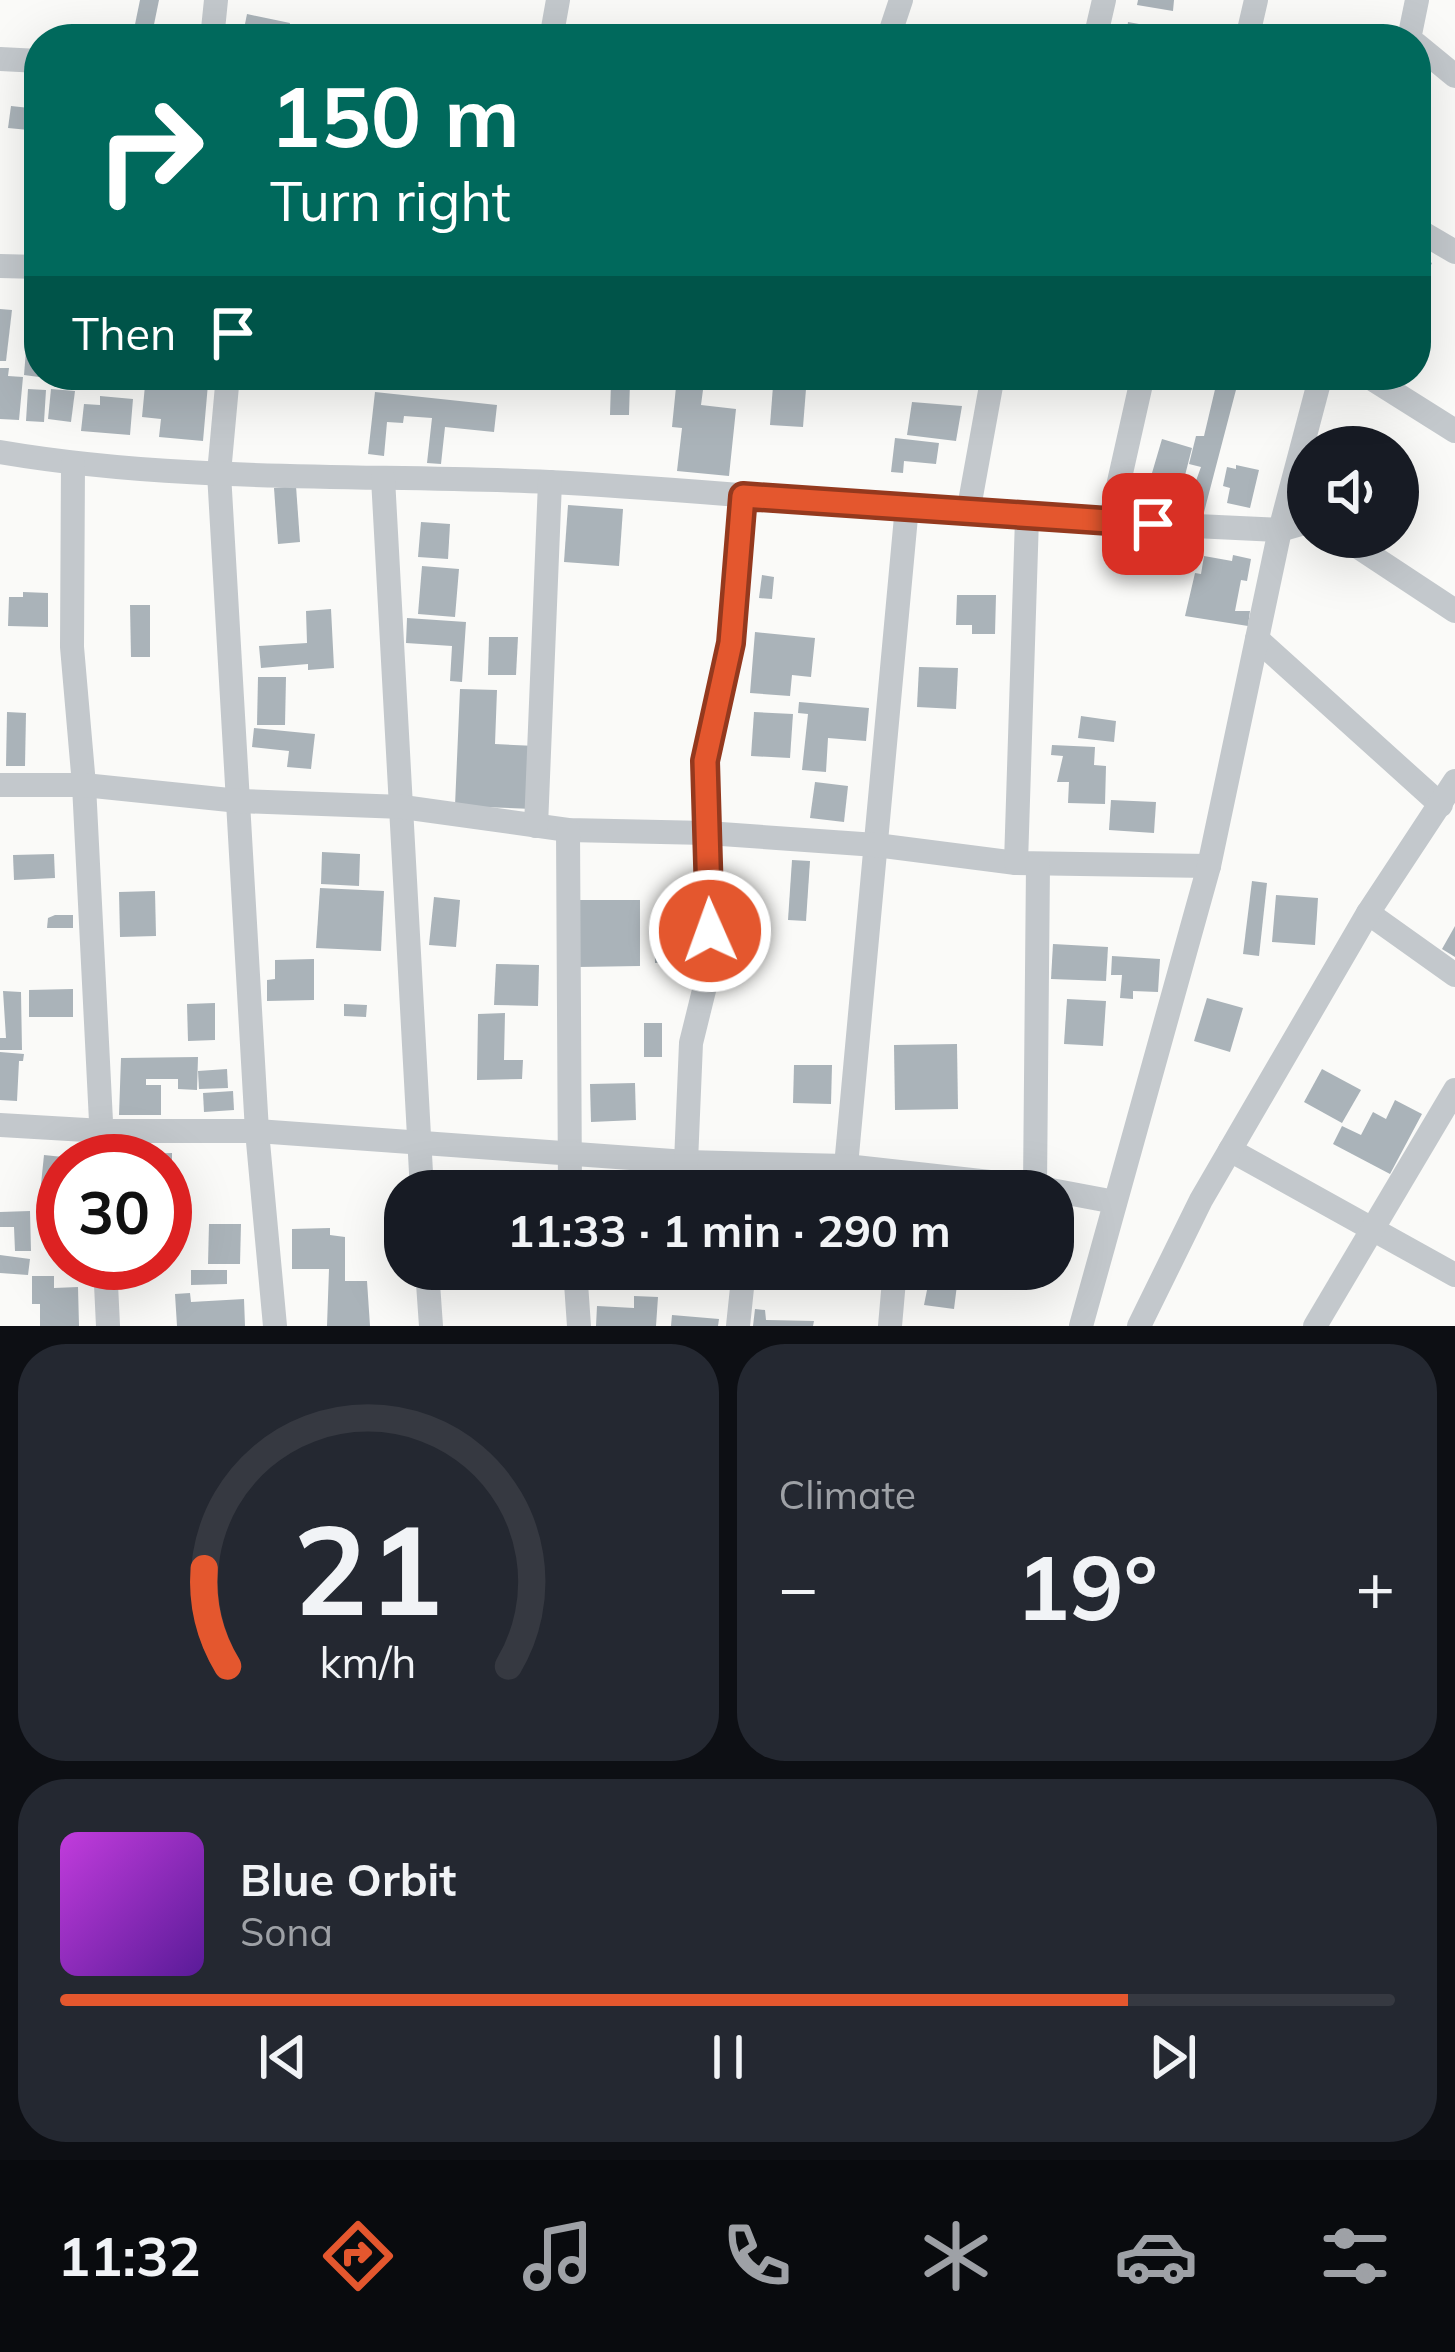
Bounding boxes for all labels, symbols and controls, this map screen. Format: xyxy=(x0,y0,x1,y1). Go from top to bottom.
text: 150 m xyxy=(270,63,520,168)
icon: right xyxy=(72,72,228,228)
text: Turn right xyxy=(270,167,511,235)
icon: arrive xyxy=(200,300,266,366)
text: Then xyxy=(72,305,176,361)
map controls xyxy=(1287,426,1419,558)
button: sound xyxy=(1287,426,1419,558)
pin xyxy=(1102,473,1204,575)
icon: arrive xyxy=(1120,491,1186,557)
position arrow xyxy=(647,868,773,994)
speed limit sign: 30 xyxy=(36,1134,192,1290)
text: 11:33 · 1 min · 290 m xyxy=(507,1202,951,1258)
text: Climate xyxy=(779,1470,916,1519)
text: 21 xyxy=(293,1490,443,1646)
text: 19° xyxy=(1016,1530,1158,1643)
text: − xyxy=(779,1545,818,1628)
text: + xyxy=(1355,1545,1395,1628)
text: km/h xyxy=(320,1634,417,1688)
text: Blue Orbit xyxy=(240,1851,456,1907)
text: Sona xyxy=(240,1907,333,1956)
icon: previous xyxy=(250,2024,316,2090)
icon: pause xyxy=(695,2024,761,2090)
icon: next xyxy=(1140,2024,1206,2090)
icon: directions xyxy=(316,2214,400,2298)
icon: music xyxy=(516,2214,600,2298)
icon: phone xyxy=(715,2214,799,2298)
icon: climate xyxy=(914,2214,998,2298)
icon: car xyxy=(1114,2214,1198,2298)
icon: filters xyxy=(1313,2214,1397,2298)
text: 11:32 xyxy=(58,2222,201,2290)

